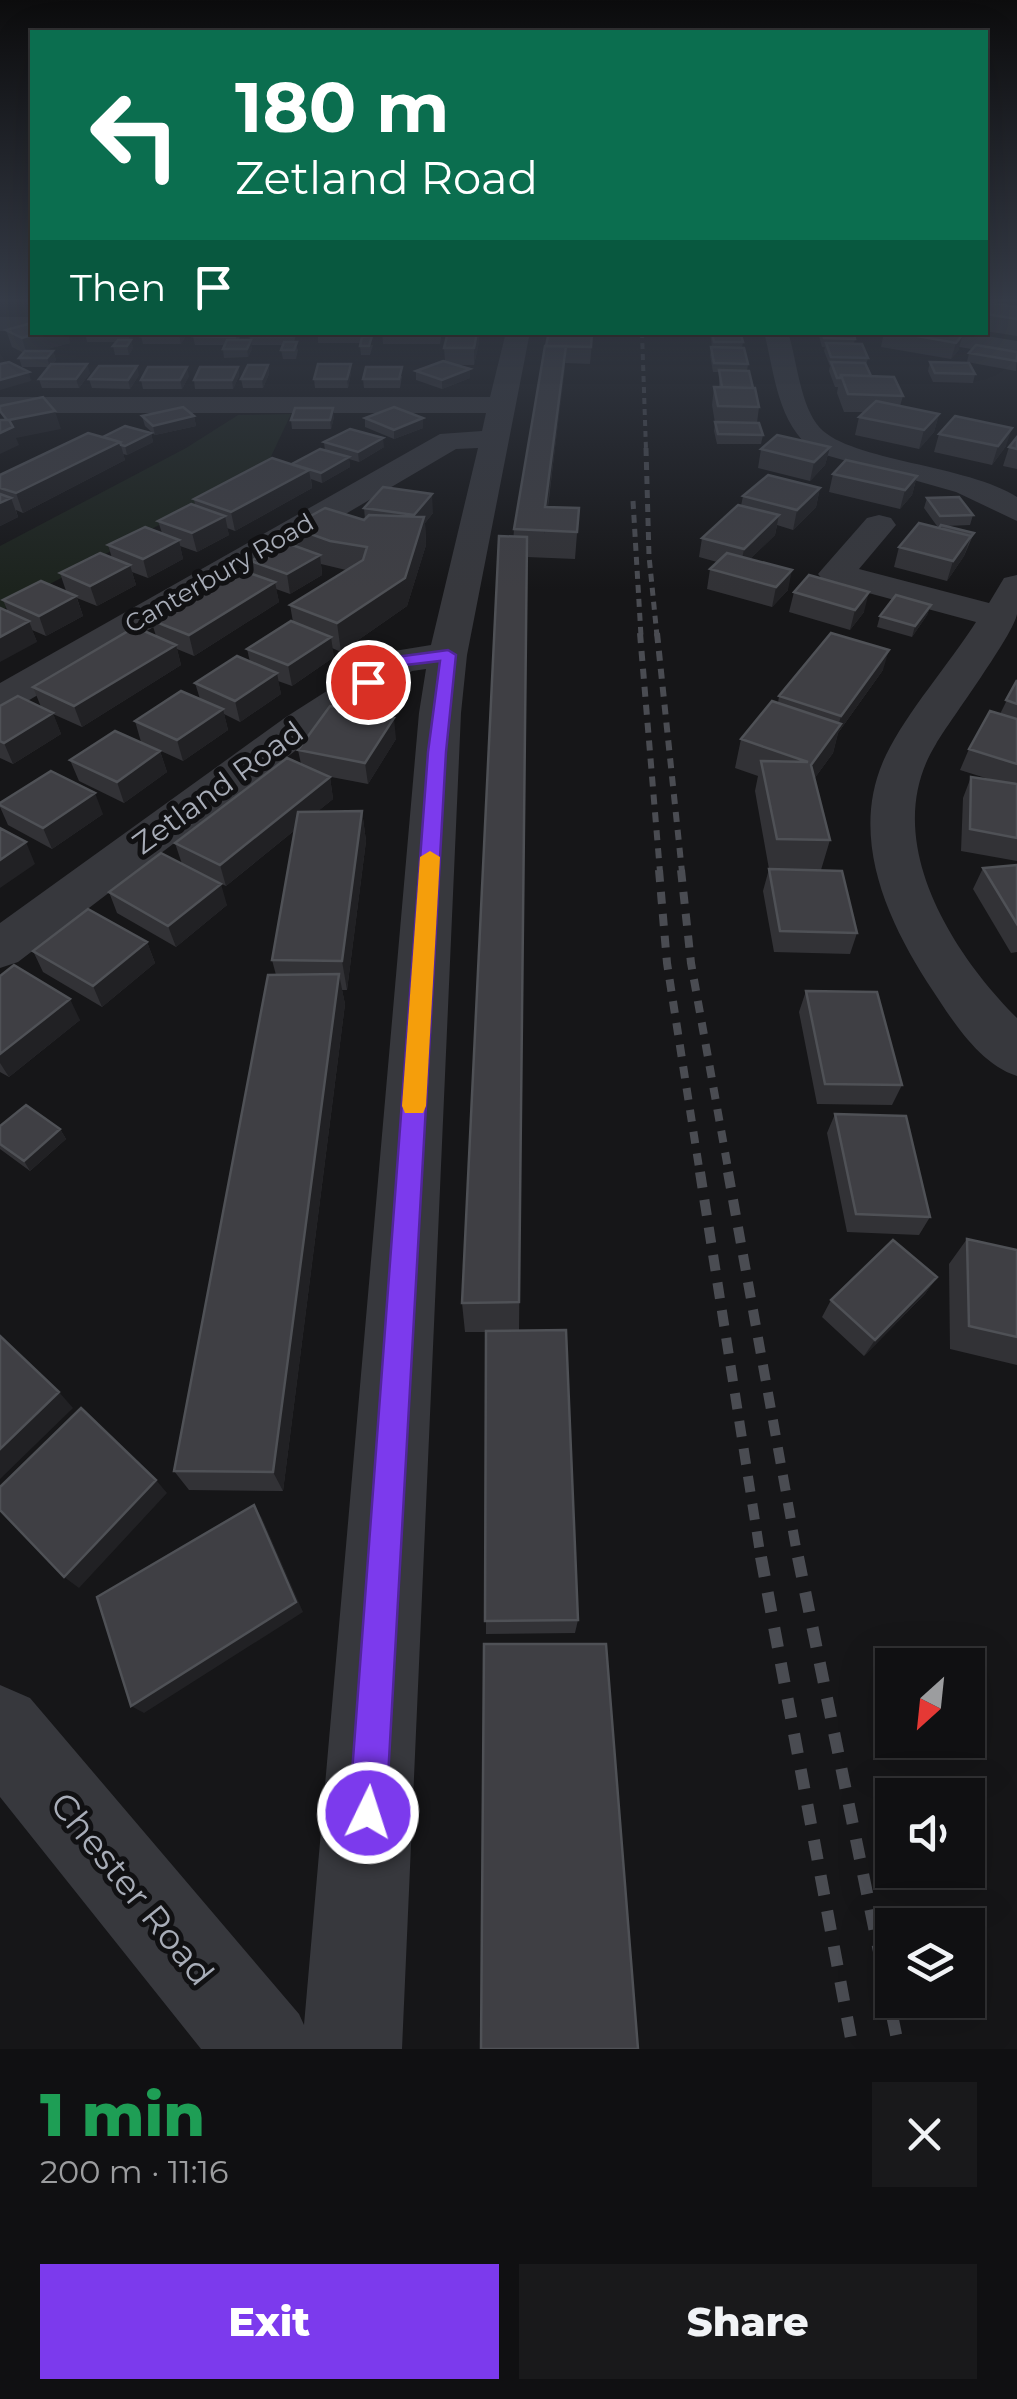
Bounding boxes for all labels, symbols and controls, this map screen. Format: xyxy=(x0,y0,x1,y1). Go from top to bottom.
text: 180 m xyxy=(235,64,449,150)
icon: left xyxy=(70,70,200,200)
text: Zetland Road xyxy=(235,150,538,205)
icon: arrive xyxy=(186,260,241,315)
text: Then xyxy=(70,264,166,311)
street label: Canterbury Road xyxy=(119,507,319,639)
pin xyxy=(326,640,411,725)
icon: arrive xyxy=(341,655,396,710)
street label: Zetland Road xyxy=(125,713,310,862)
north arrow xyxy=(875,1648,985,1758)
map controls xyxy=(875,1648,985,2018)
position arrow xyxy=(316,1761,420,1865)
button: sound xyxy=(875,1778,985,1888)
street label: Chester Road xyxy=(41,1783,223,1994)
button: layers xyxy=(875,1908,985,2018)
text: 1 min xyxy=(40,2078,205,2151)
button: close xyxy=(872,2082,977,2187)
text: 200 m · 11:16 xyxy=(40,2152,229,2191)
button: Exit xyxy=(40,2264,499,2379)
button: Share xyxy=(519,2264,977,2379)

